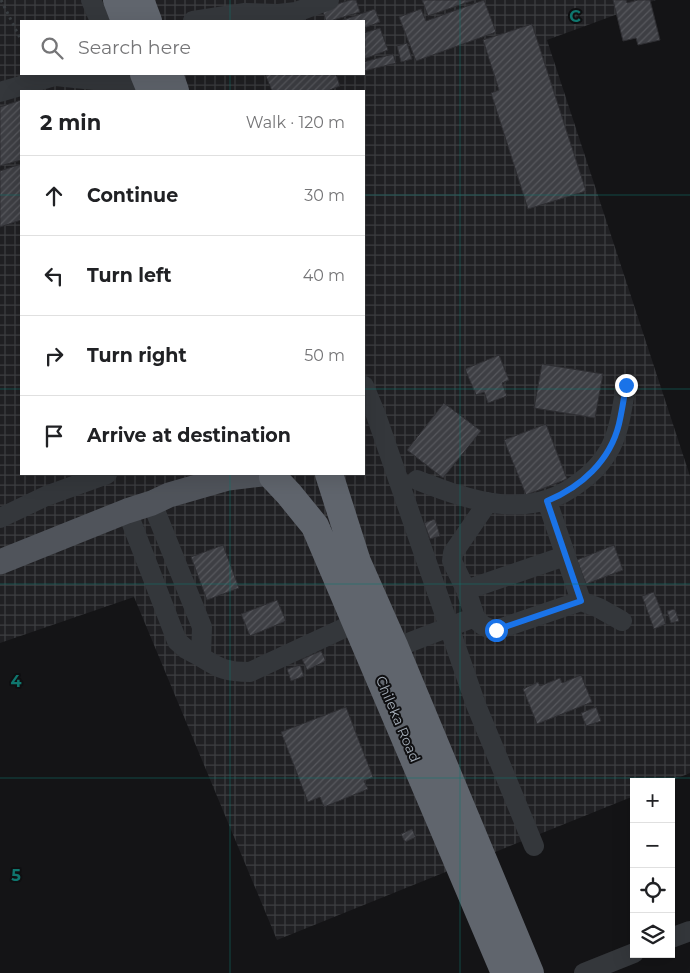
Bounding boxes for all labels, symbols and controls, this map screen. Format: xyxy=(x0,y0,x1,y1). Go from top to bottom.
text: C xyxy=(569,7,581,26)
search box xyxy=(20,20,365,75)
icon: search xyxy=(38,34,66,62)
text: Search here xyxy=(78,36,191,59)
text: 2 min xyxy=(40,110,101,135)
text: Walk · 120 m xyxy=(246,113,345,132)
icon: ahead xyxy=(40,182,68,210)
text: Continue xyxy=(87,184,178,207)
text: 30 m xyxy=(304,186,345,205)
icon: left xyxy=(40,262,68,290)
text: Turn left xyxy=(87,264,172,287)
text: 40 m xyxy=(303,266,345,285)
icon: right xyxy=(40,342,68,370)
text: Turn right xyxy=(87,344,187,367)
text: 50 m xyxy=(304,346,345,365)
route end xyxy=(615,374,638,397)
icon: arrive xyxy=(40,422,68,450)
text: Arrive at destination xyxy=(87,424,291,447)
route start xyxy=(485,619,508,642)
text: 4 xyxy=(10,672,22,691)
street label: Chileka Road xyxy=(372,673,424,765)
map controls xyxy=(630,778,675,958)
button: + xyxy=(630,778,675,823)
button: − xyxy=(630,823,675,868)
text: 5 xyxy=(11,866,21,885)
button: locate xyxy=(630,868,675,913)
button: layers xyxy=(630,913,675,958)

